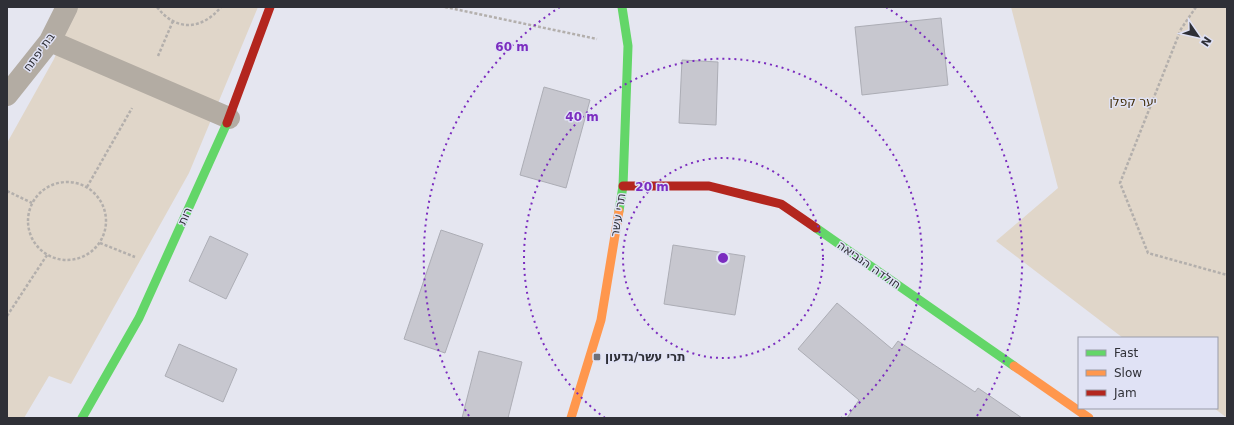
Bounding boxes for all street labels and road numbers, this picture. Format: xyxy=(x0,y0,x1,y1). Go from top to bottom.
street label: בת יפתח xyxy=(20,30,58,74)
street label: תרי עשר xyxy=(608,192,628,238)
street label: רות xyxy=(175,205,195,227)
street label: חולדה הנביאה xyxy=(835,238,903,292)

